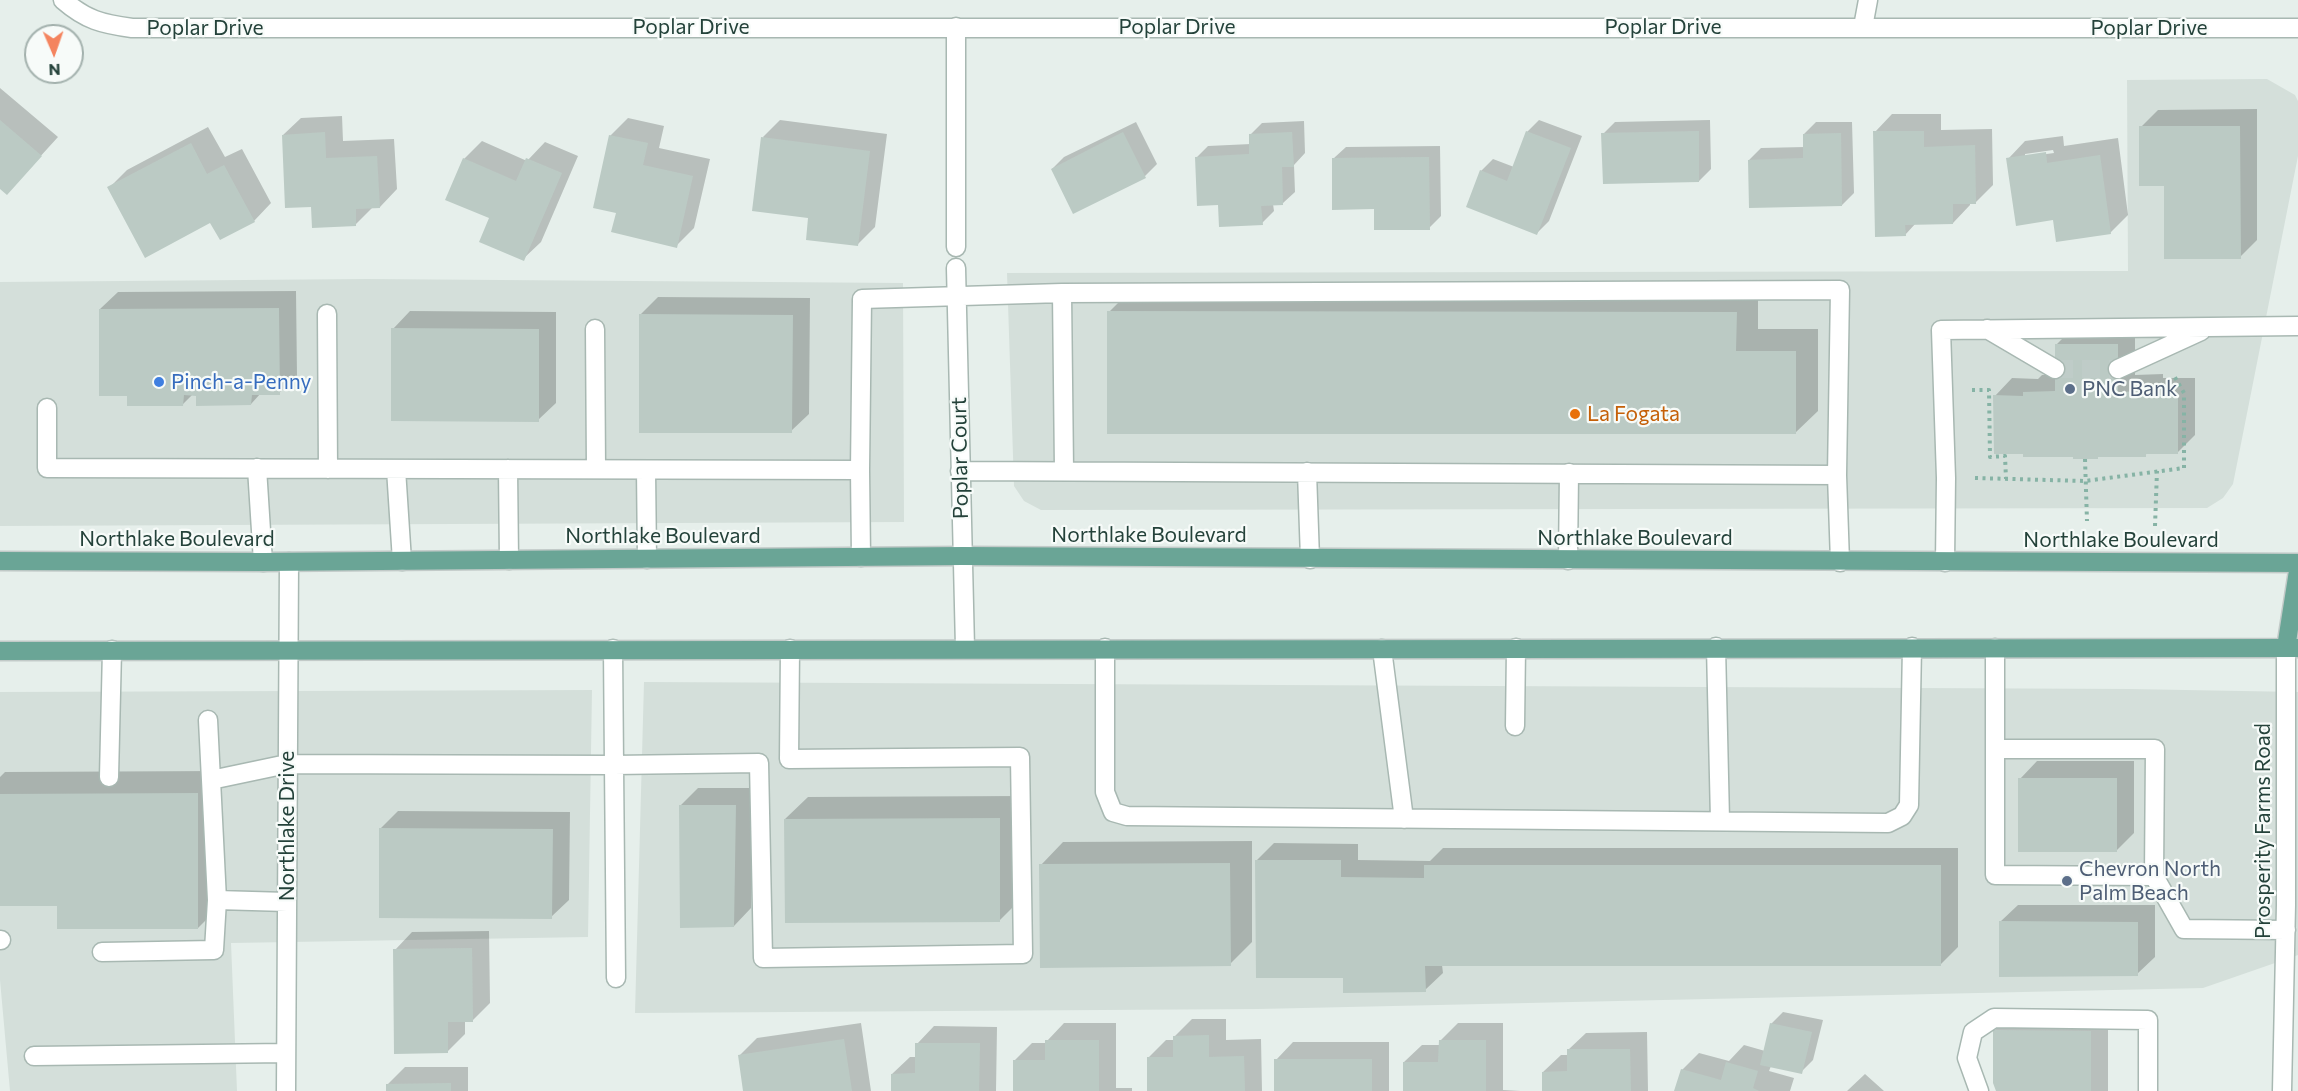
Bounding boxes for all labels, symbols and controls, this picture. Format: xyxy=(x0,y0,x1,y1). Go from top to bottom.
street label: Poplar Drive xyxy=(632,14,750,40)
street label: Poplar Drive xyxy=(1118,14,1236,40)
street label: Poplar Drive xyxy=(1604,14,1722,40)
street label: Poplar Drive xyxy=(146,15,264,41)
street label: Poplar Drive xyxy=(2090,15,2208,41)
north arrow xyxy=(24,24,84,84)
text: N xyxy=(48,61,61,80)
place label: Pinch-a-Penny xyxy=(171,369,311,395)
marker: Pinch-a-Penny xyxy=(152,375,166,389)
place label: PNC Bank xyxy=(2082,376,2177,402)
marker: PNC Bank xyxy=(2063,382,2077,396)
street label: Poplar Court xyxy=(946,397,974,519)
place label: La Fogata xyxy=(1587,401,1680,427)
marker: La Fogata xyxy=(1568,407,1582,421)
street label: Northlake Boulevard xyxy=(1051,522,1247,548)
street label: Northlake Boulevard xyxy=(565,523,761,549)
street label: Northlake Boulevard xyxy=(1537,525,1733,551)
street label: Northlake Boulevard xyxy=(79,526,275,552)
street label: Northlake Boulevard xyxy=(2023,527,2219,553)
street label: Prosperity Farms Road xyxy=(2250,723,2276,939)
street label: Northlake Drive xyxy=(274,751,300,901)
place label: Chevron North Palm Beach xyxy=(2079,856,2221,906)
marker: Chevron North Palm Beach xyxy=(2060,874,2074,888)

